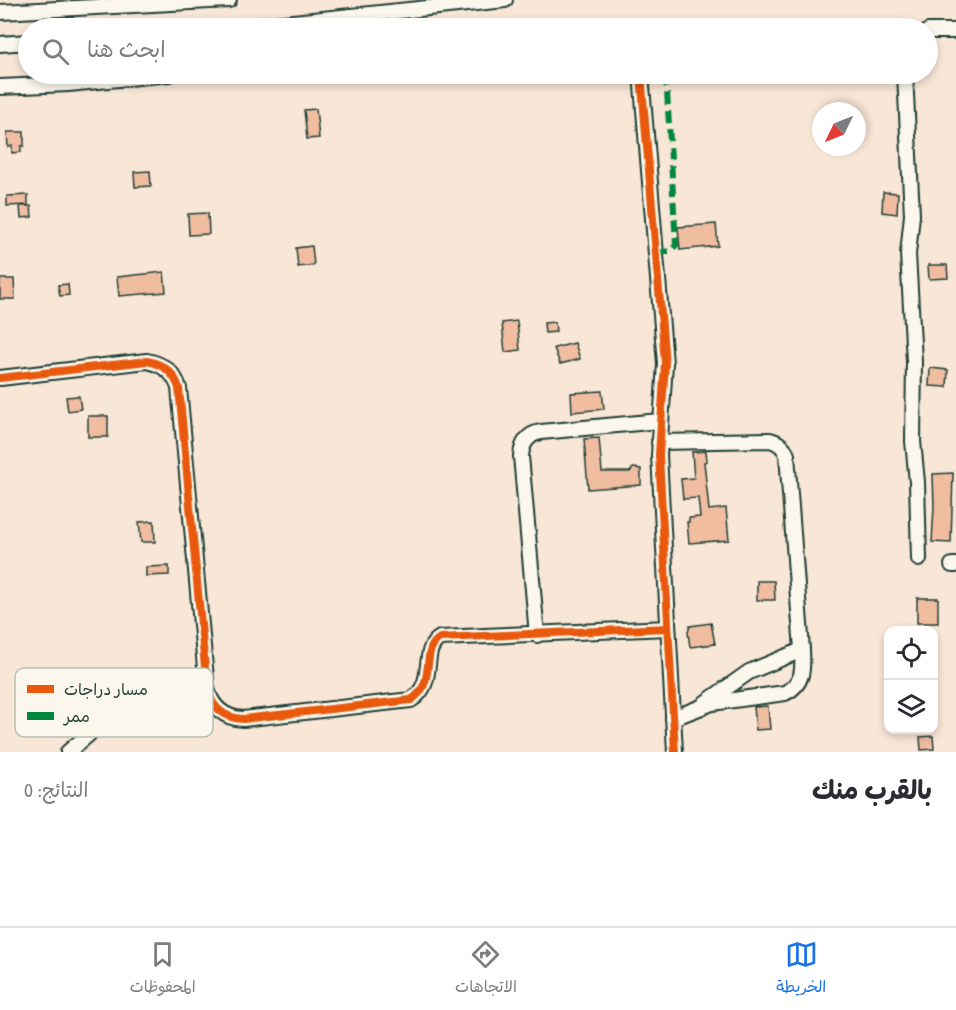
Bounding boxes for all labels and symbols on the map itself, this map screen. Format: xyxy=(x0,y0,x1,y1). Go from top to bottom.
north arrow xyxy=(812,102,866,156)
legend xyxy=(15,668,213,737)
text: مسار دراجات xyxy=(64,678,148,700)
text: ممر xyxy=(62,705,90,727)

